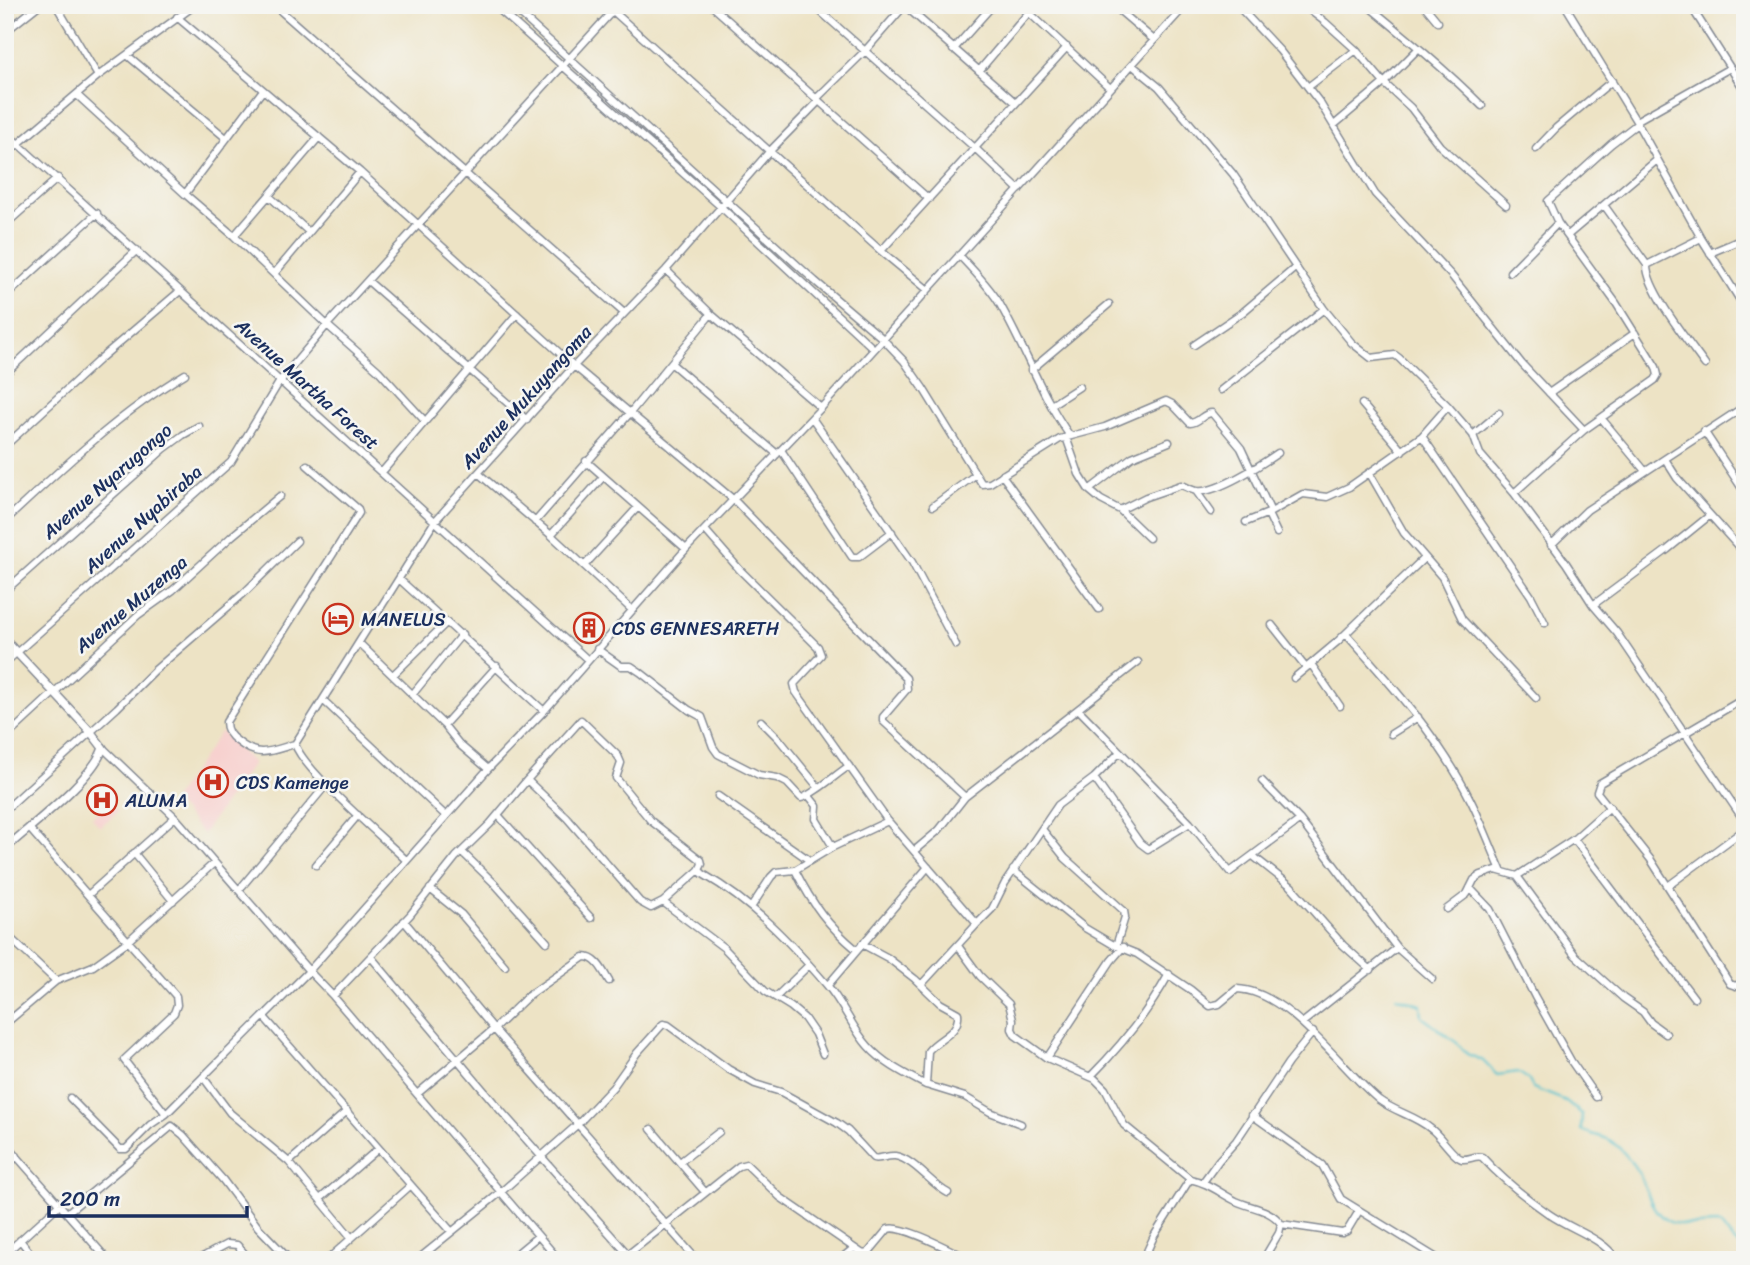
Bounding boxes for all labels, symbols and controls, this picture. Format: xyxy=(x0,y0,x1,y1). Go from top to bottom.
street label: Avenue Martha Forest xyxy=(226,309,387,458)
street label: Avenue Mukuyangoma xyxy=(451,317,600,477)
street label: Avenue Nyarugongo xyxy=(33,414,180,548)
street label: Avenue Nyabiraba xyxy=(75,456,210,582)
street label: Avenue Muzenga xyxy=(66,546,195,662)
hotel icon: MANELUS xyxy=(321,602,355,636)
place label: MANELUS xyxy=(361,603,446,636)
building icon: CDS GENNESARETH xyxy=(572,611,606,645)
place label: CDS GENNESARETH xyxy=(612,612,780,645)
hospital icon: CDS Kamenge xyxy=(196,765,230,799)
place label: CDS Kamenge xyxy=(236,766,349,799)
hospital icon: ALUMA xyxy=(85,783,119,817)
place label: ALUMA xyxy=(124,784,187,817)
scale bar xyxy=(49,1174,247,1218)
text: 200 m xyxy=(60,1180,120,1218)

